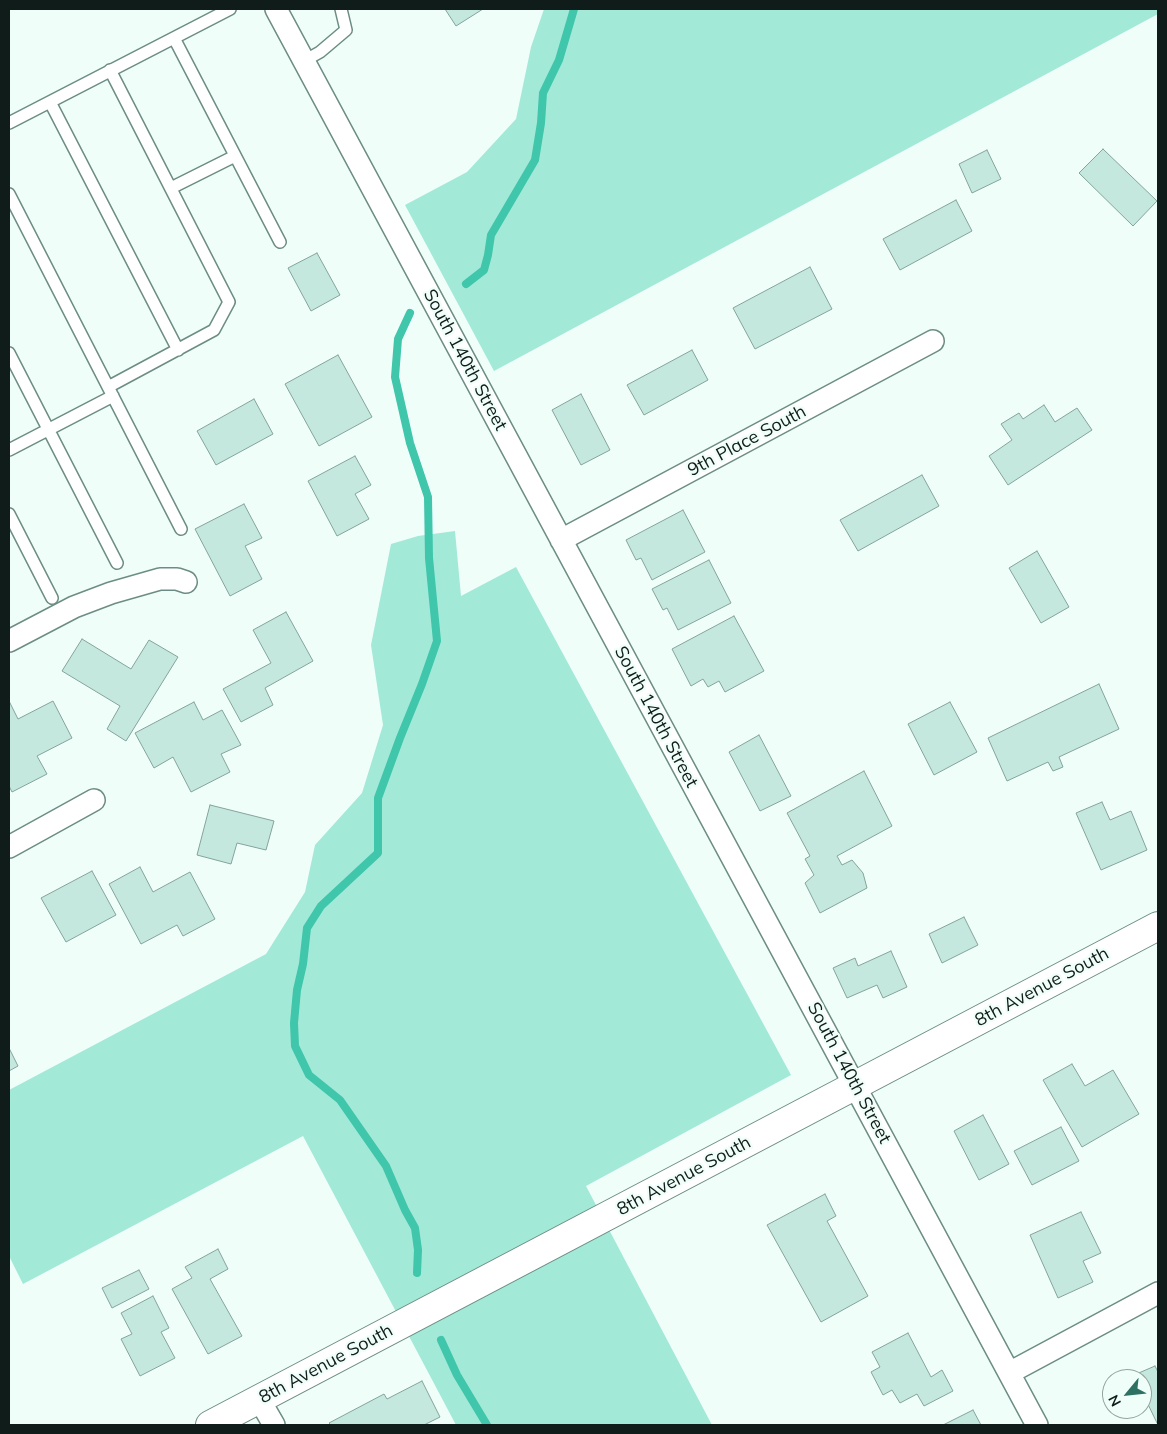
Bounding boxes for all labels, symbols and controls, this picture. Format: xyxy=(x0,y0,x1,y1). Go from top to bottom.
street label: South 140th Street xyxy=(419,286,511,434)
street label: 9th Place South xyxy=(684,401,810,481)
street label: South 140th Street xyxy=(610,643,702,791)
street label: 8th Avenue South xyxy=(971,943,1113,1031)
street label: South 140th Street xyxy=(803,999,895,1147)
street label: 8th Avenue South xyxy=(613,1132,755,1220)
street label: 8th Avenue South xyxy=(255,1320,397,1408)
north arrow xyxy=(1102,1369,1152,1419)
text: N xyxy=(1104,1392,1125,1409)

